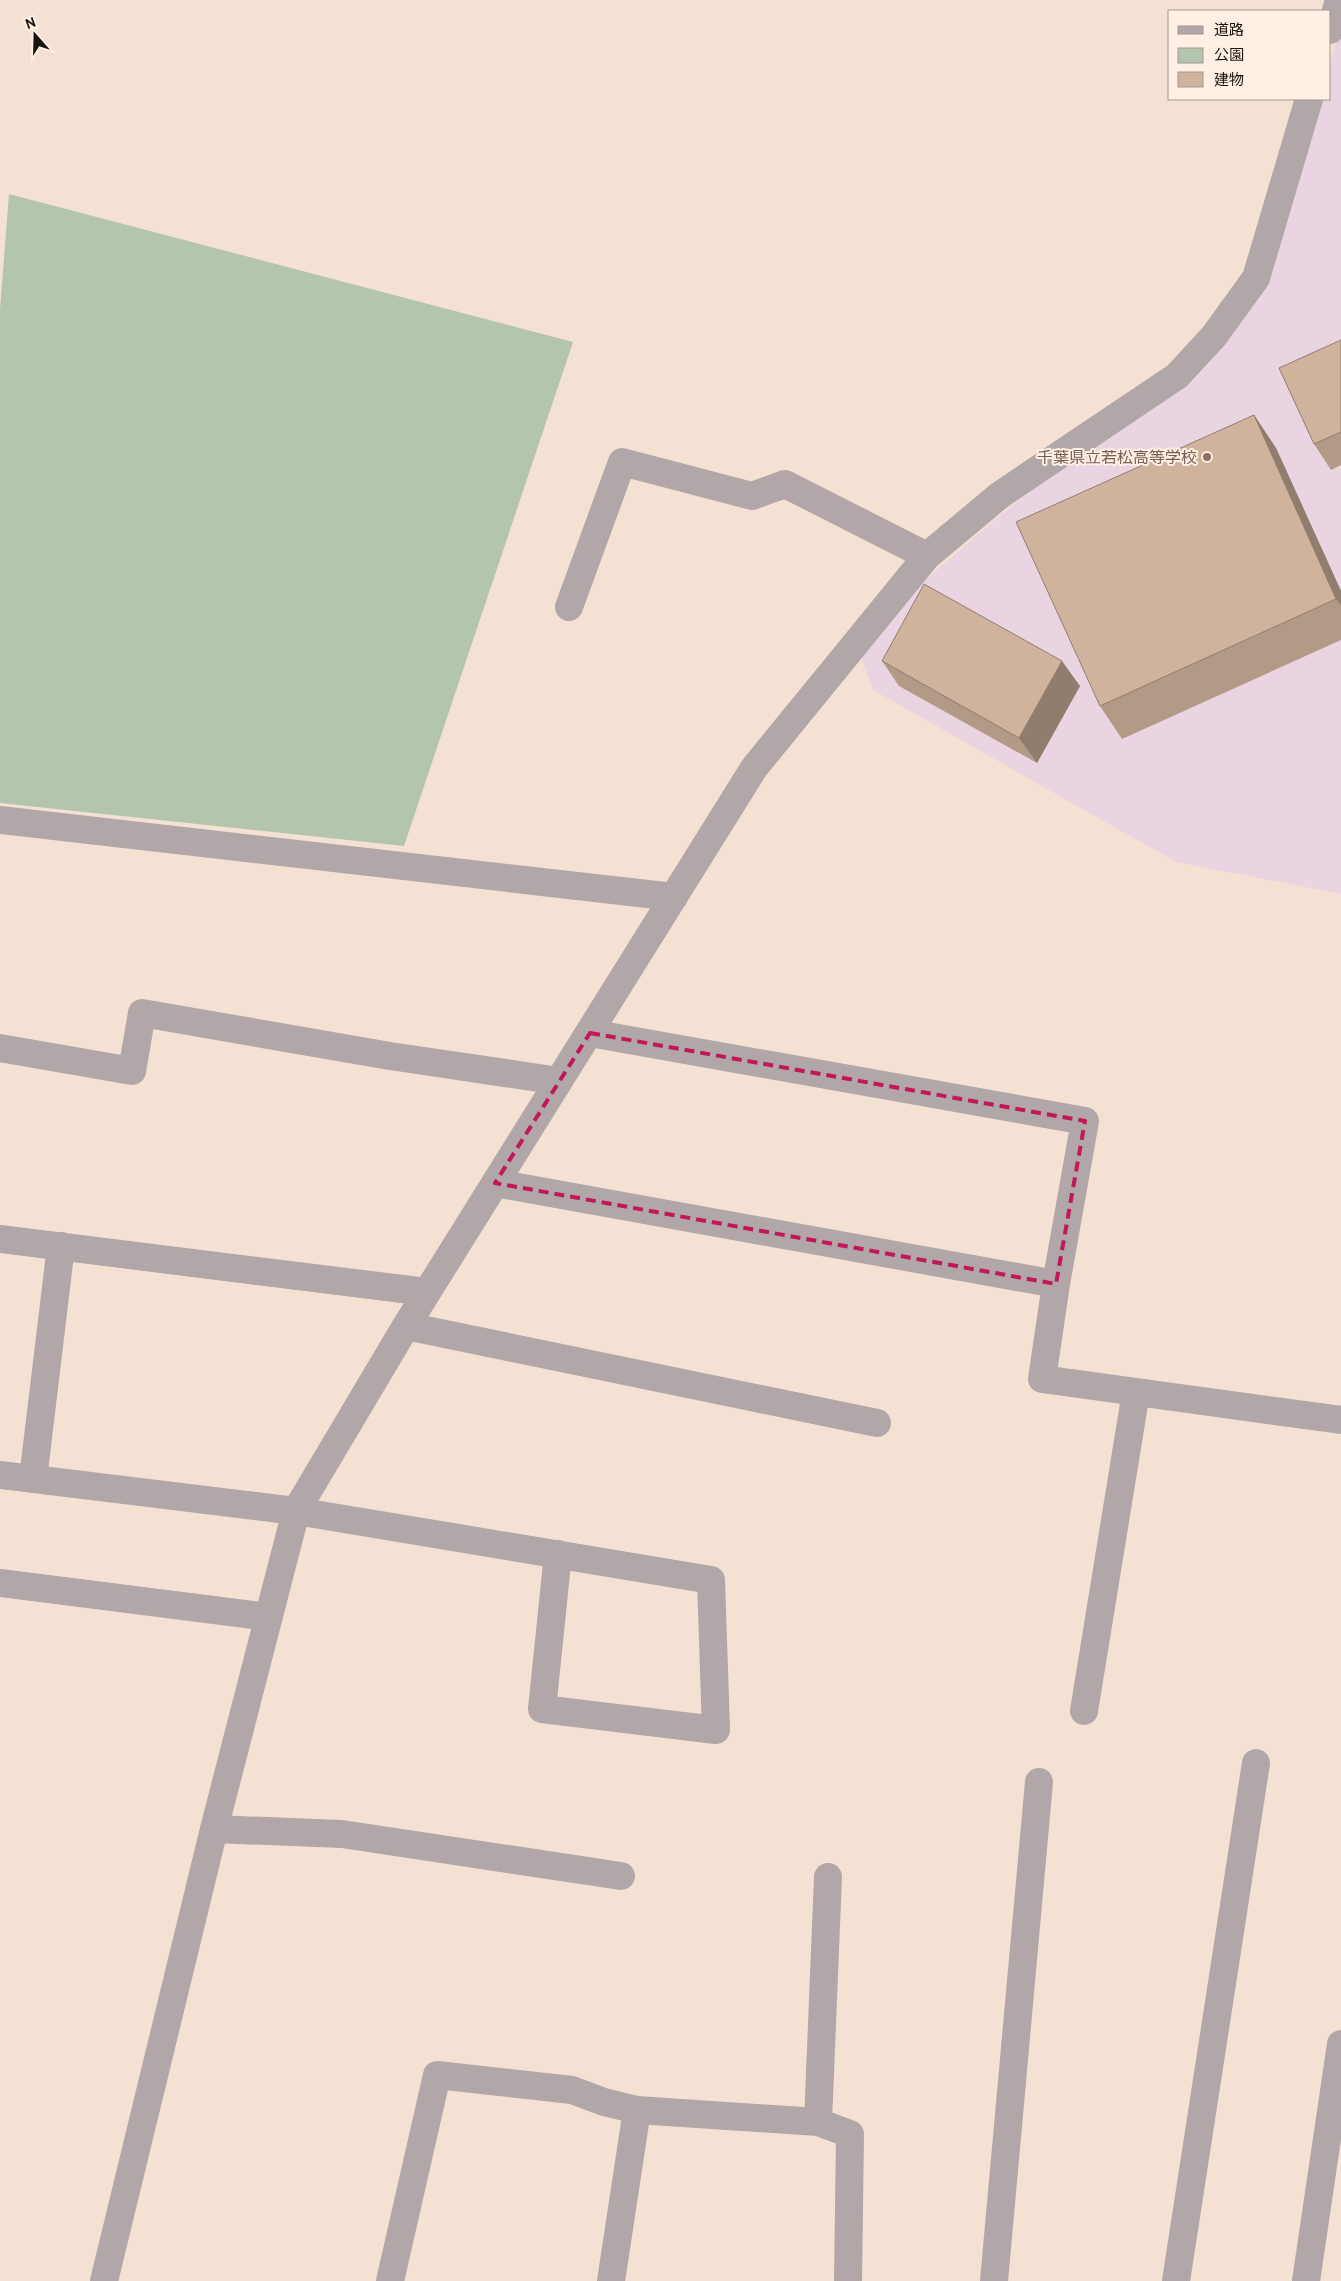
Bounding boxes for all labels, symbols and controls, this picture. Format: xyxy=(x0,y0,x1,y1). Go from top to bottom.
north arrow xyxy=(10,10,60,60)
legend xyxy=(1168,10,1331,100)
text: N xyxy=(23,13,38,33)
text: 道路 xyxy=(1214,21,1244,39)
text: 公園 xyxy=(1214,46,1244,64)
text: 建物 xyxy=(1214,71,1244,89)
place label: 千葉県立若松高等学校 xyxy=(1037,448,1197,467)
marker: 千葉県立若松高等学校 xyxy=(1201,451,1213,463)

